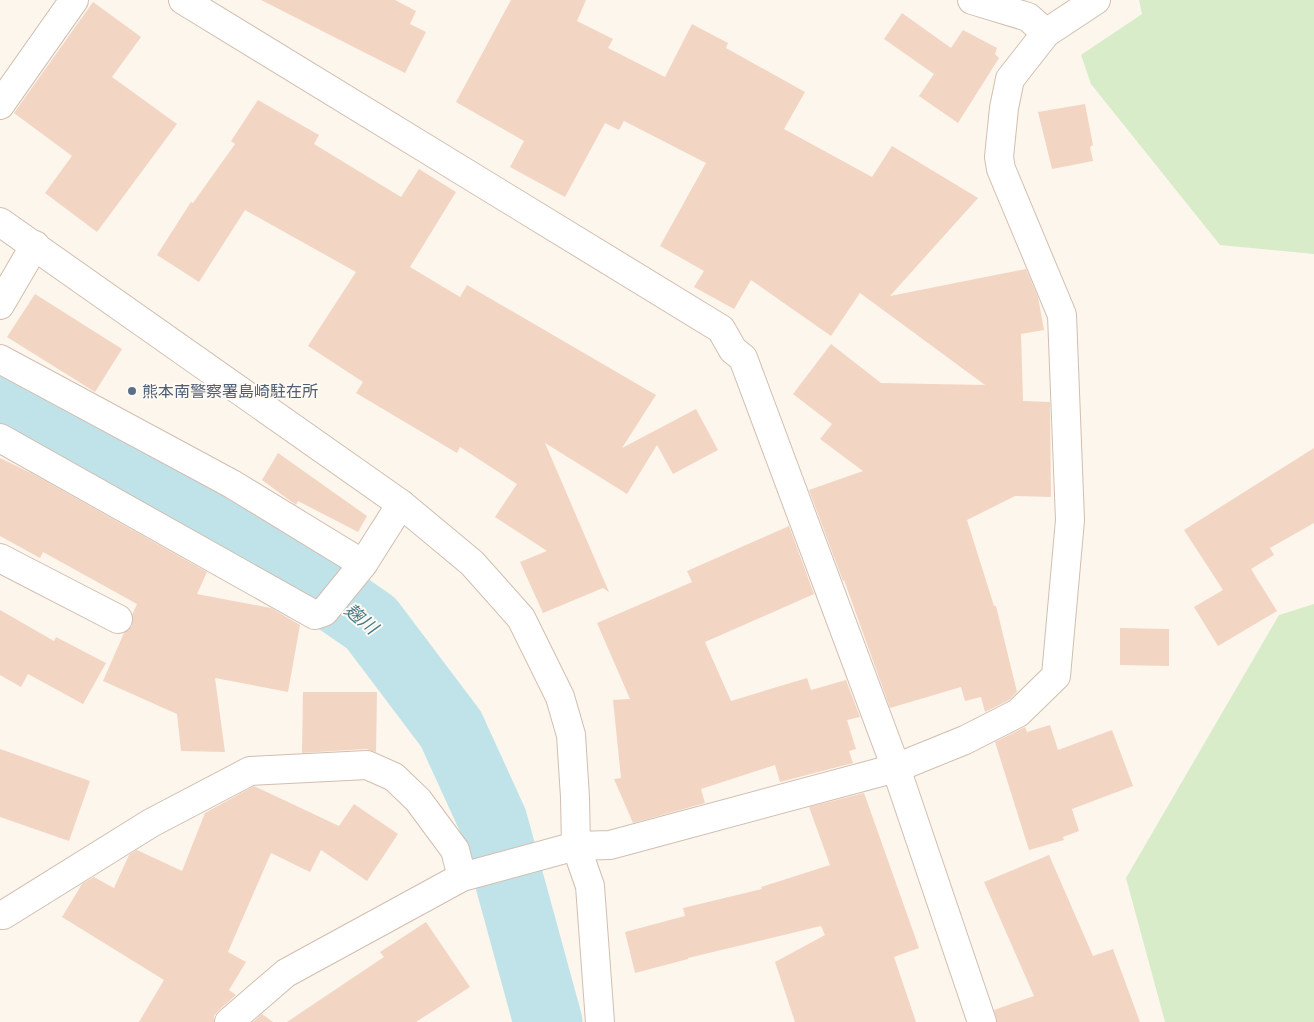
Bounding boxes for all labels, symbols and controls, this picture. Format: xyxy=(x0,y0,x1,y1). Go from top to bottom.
place label: 熊本南警察署島崎駐在所 xyxy=(142,383,318,400)
marker: 熊本南警察署島崎駐在所 xyxy=(126,385,138,397)
water label: 麹川 xyxy=(341,600,383,640)

